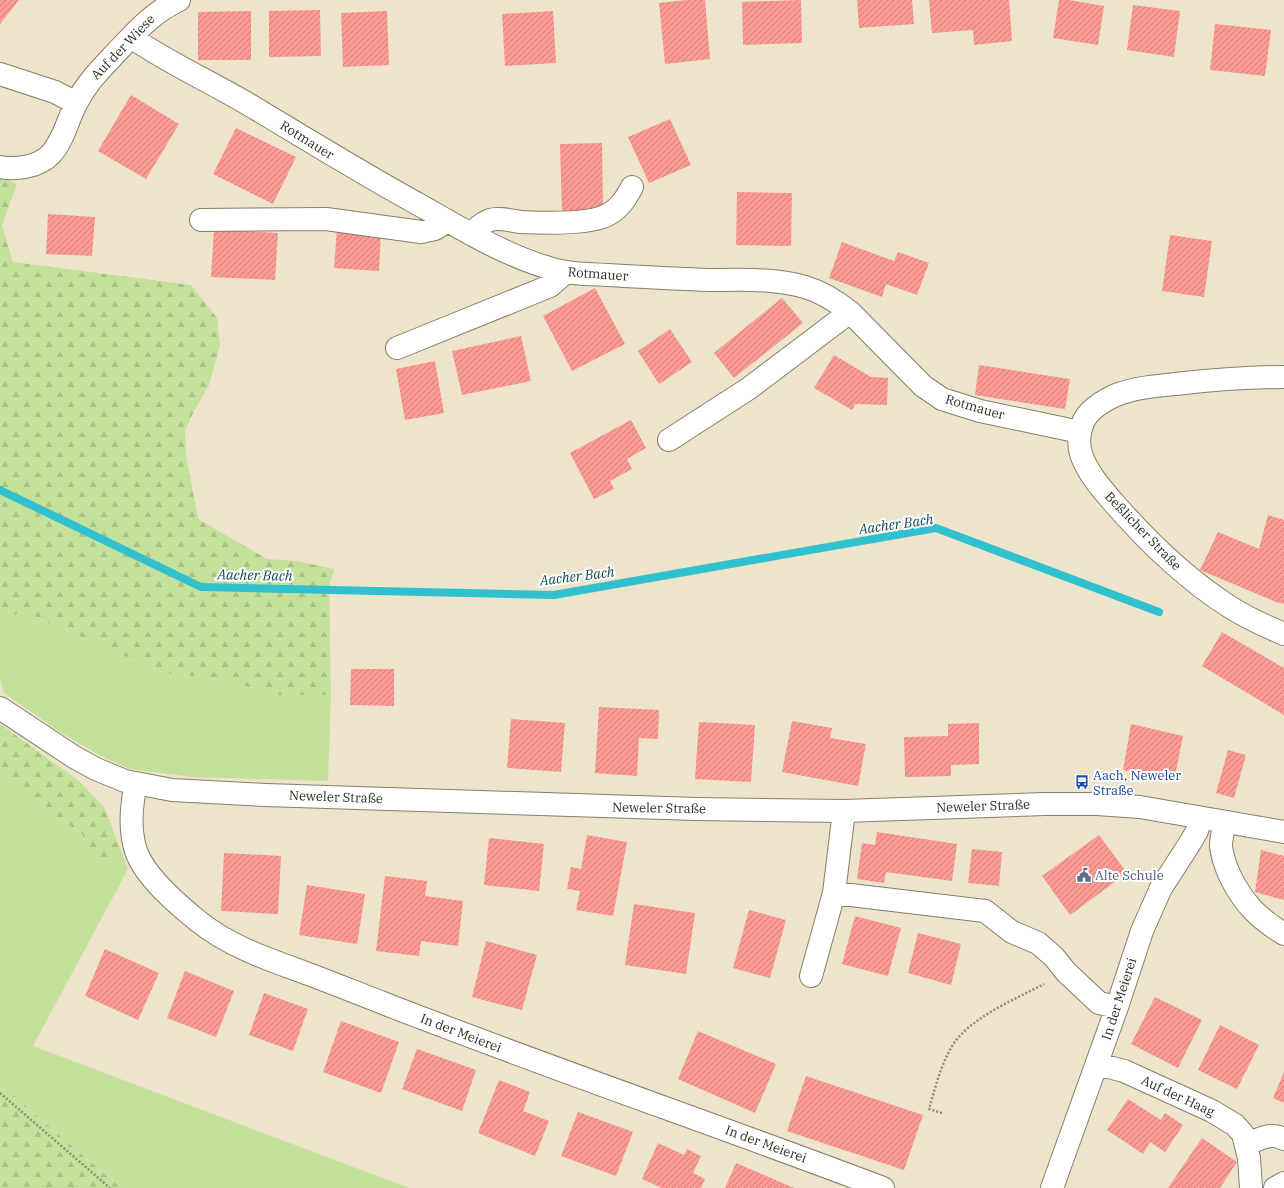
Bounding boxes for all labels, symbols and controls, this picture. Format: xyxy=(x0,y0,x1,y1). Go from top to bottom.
street label: Auf der Wiese xyxy=(88,11,159,83)
street label: Rotmauer xyxy=(277,117,337,163)
street label: Rotmauer xyxy=(567,263,629,285)
street label: Rotmauer xyxy=(943,390,1007,424)
street label: Beßlicher Straße xyxy=(1101,488,1185,574)
water label: Aacher Bach xyxy=(856,510,935,538)
water label: Aacher Bach xyxy=(538,562,616,590)
water label: Aacher Bach xyxy=(216,565,293,585)
place label: Aach, Neweler Straße xyxy=(1093,767,1181,799)
bus stop icon: Aach, Neweler Straße xyxy=(1074,774,1090,790)
street label: Neweler Straße xyxy=(289,787,383,807)
street label: Neweler Straße xyxy=(936,796,1030,816)
street label: Neweler Straße xyxy=(612,799,706,817)
public building icon: Alte Schule xyxy=(1076,867,1092,883)
place label: Alte Schule xyxy=(1095,867,1164,884)
street label: In der Meierei xyxy=(1098,956,1140,1042)
street label: In der Meierei xyxy=(418,1010,504,1056)
street label: Auf der Haag xyxy=(1138,1072,1218,1120)
street label: In der Meierei xyxy=(723,1121,809,1167)

